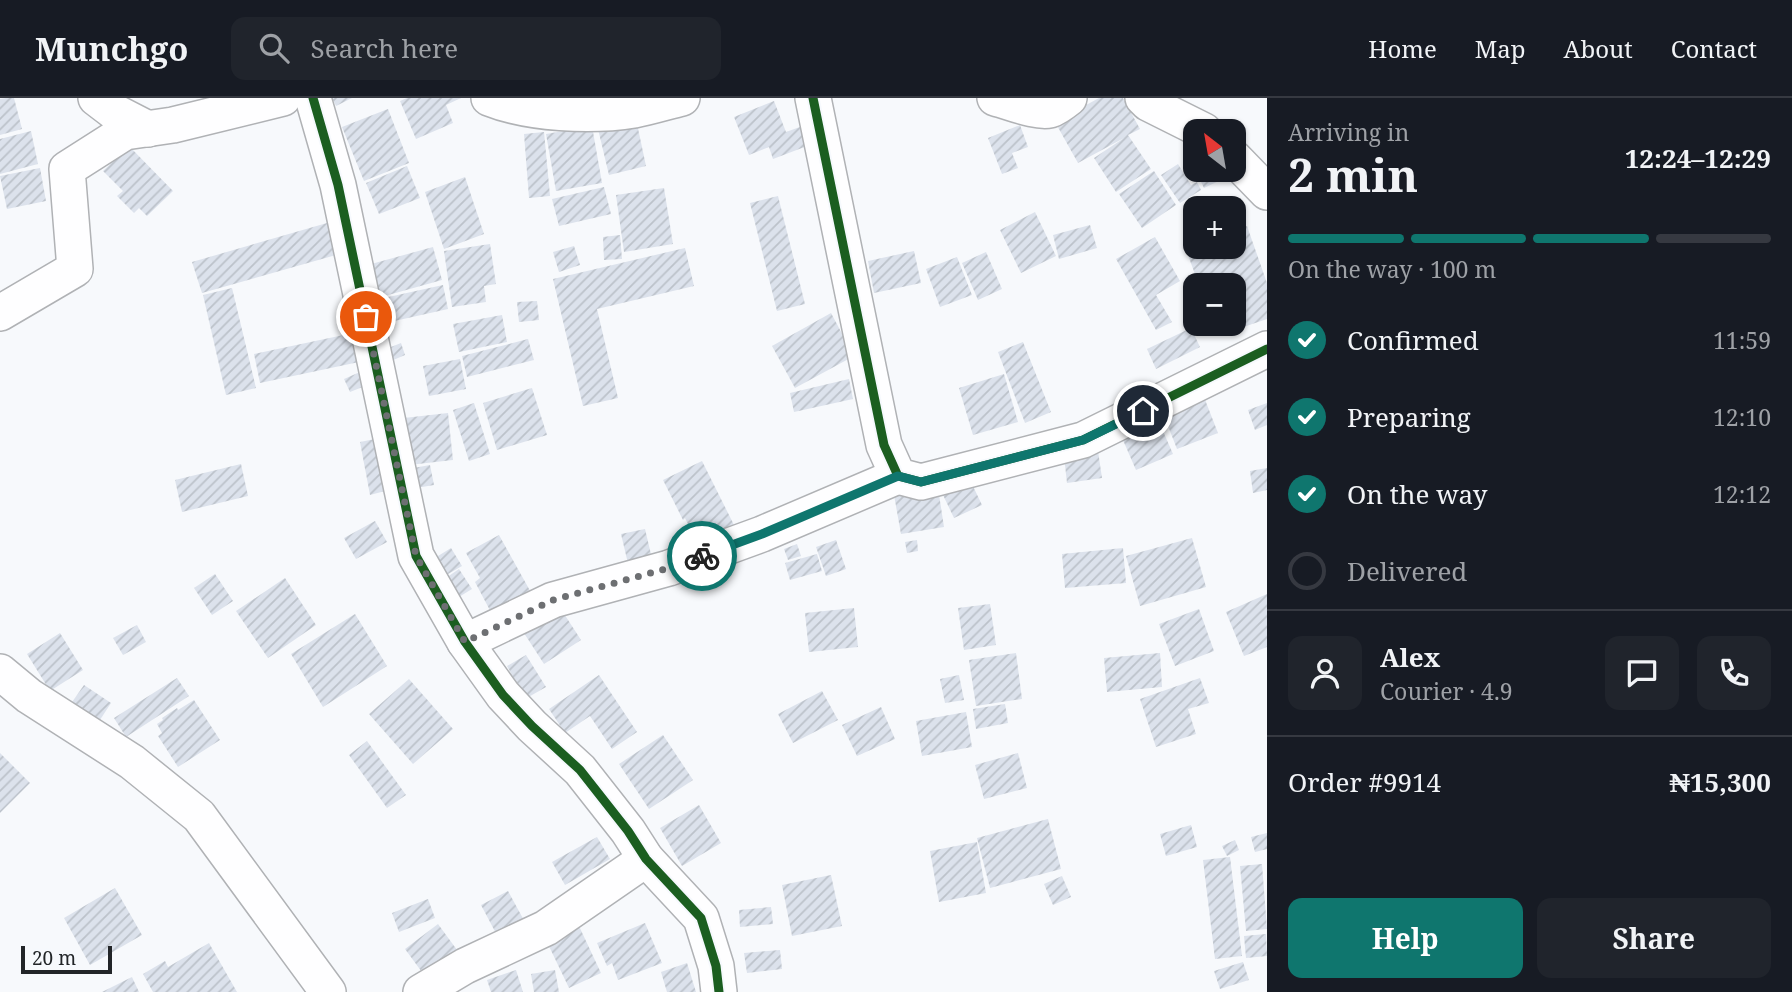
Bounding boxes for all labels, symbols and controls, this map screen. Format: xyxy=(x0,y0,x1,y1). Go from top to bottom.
search box xyxy=(231,17,721,80)
text: Munchgo xyxy=(35,26,189,71)
icon: search xyxy=(255,29,293,67)
text: Search here xyxy=(311,30,458,66)
text: Home xyxy=(1368,32,1437,65)
text: Map xyxy=(1475,32,1526,65)
text: About xyxy=(1564,32,1633,65)
text: Contact xyxy=(1671,32,1757,65)
text: Arriving in xyxy=(1288,116,1409,148)
north arrow xyxy=(1183,119,1246,182)
map controls xyxy=(1183,119,1246,336)
text: 12:24–12:29 xyxy=(1625,140,1771,176)
text: 2 min xyxy=(1288,143,1418,205)
button: + xyxy=(1183,196,1246,259)
text: On the way · 100 m xyxy=(1288,253,1496,285)
button: − xyxy=(1183,273,1246,336)
pin xyxy=(336,287,396,347)
icon: bag xyxy=(347,298,385,336)
icon: check xyxy=(1288,321,1326,359)
text: Confirmed xyxy=(1347,322,1479,358)
text: 11:59 xyxy=(1713,324,1771,356)
pin xyxy=(1113,381,1173,441)
icon: home xyxy=(1124,392,1162,430)
icon: check xyxy=(1288,398,1326,436)
text: Preparing xyxy=(1347,399,1471,435)
text: 12:10 xyxy=(1713,401,1771,433)
icon: check xyxy=(1288,475,1326,513)
text: On the way xyxy=(1347,476,1487,512)
text: 12:12 xyxy=(1713,478,1771,510)
courier xyxy=(667,521,737,591)
icon: bike xyxy=(683,537,721,575)
text: Delivered xyxy=(1347,553,1467,589)
button: person xyxy=(1288,636,1362,710)
button: chat xyxy=(1605,636,1679,710)
button: phone xyxy=(1697,636,1771,710)
text: Alex xyxy=(1380,639,1440,675)
text: Courier · 4.9 xyxy=(1380,675,1513,707)
text: Order #9914 xyxy=(1288,764,1441,800)
text: ₦15,300 xyxy=(1669,764,1771,800)
button: Help xyxy=(1288,898,1523,978)
button: Share xyxy=(1537,898,1771,978)
scale bar xyxy=(21,943,112,975)
text: 20 m xyxy=(32,945,76,971)

